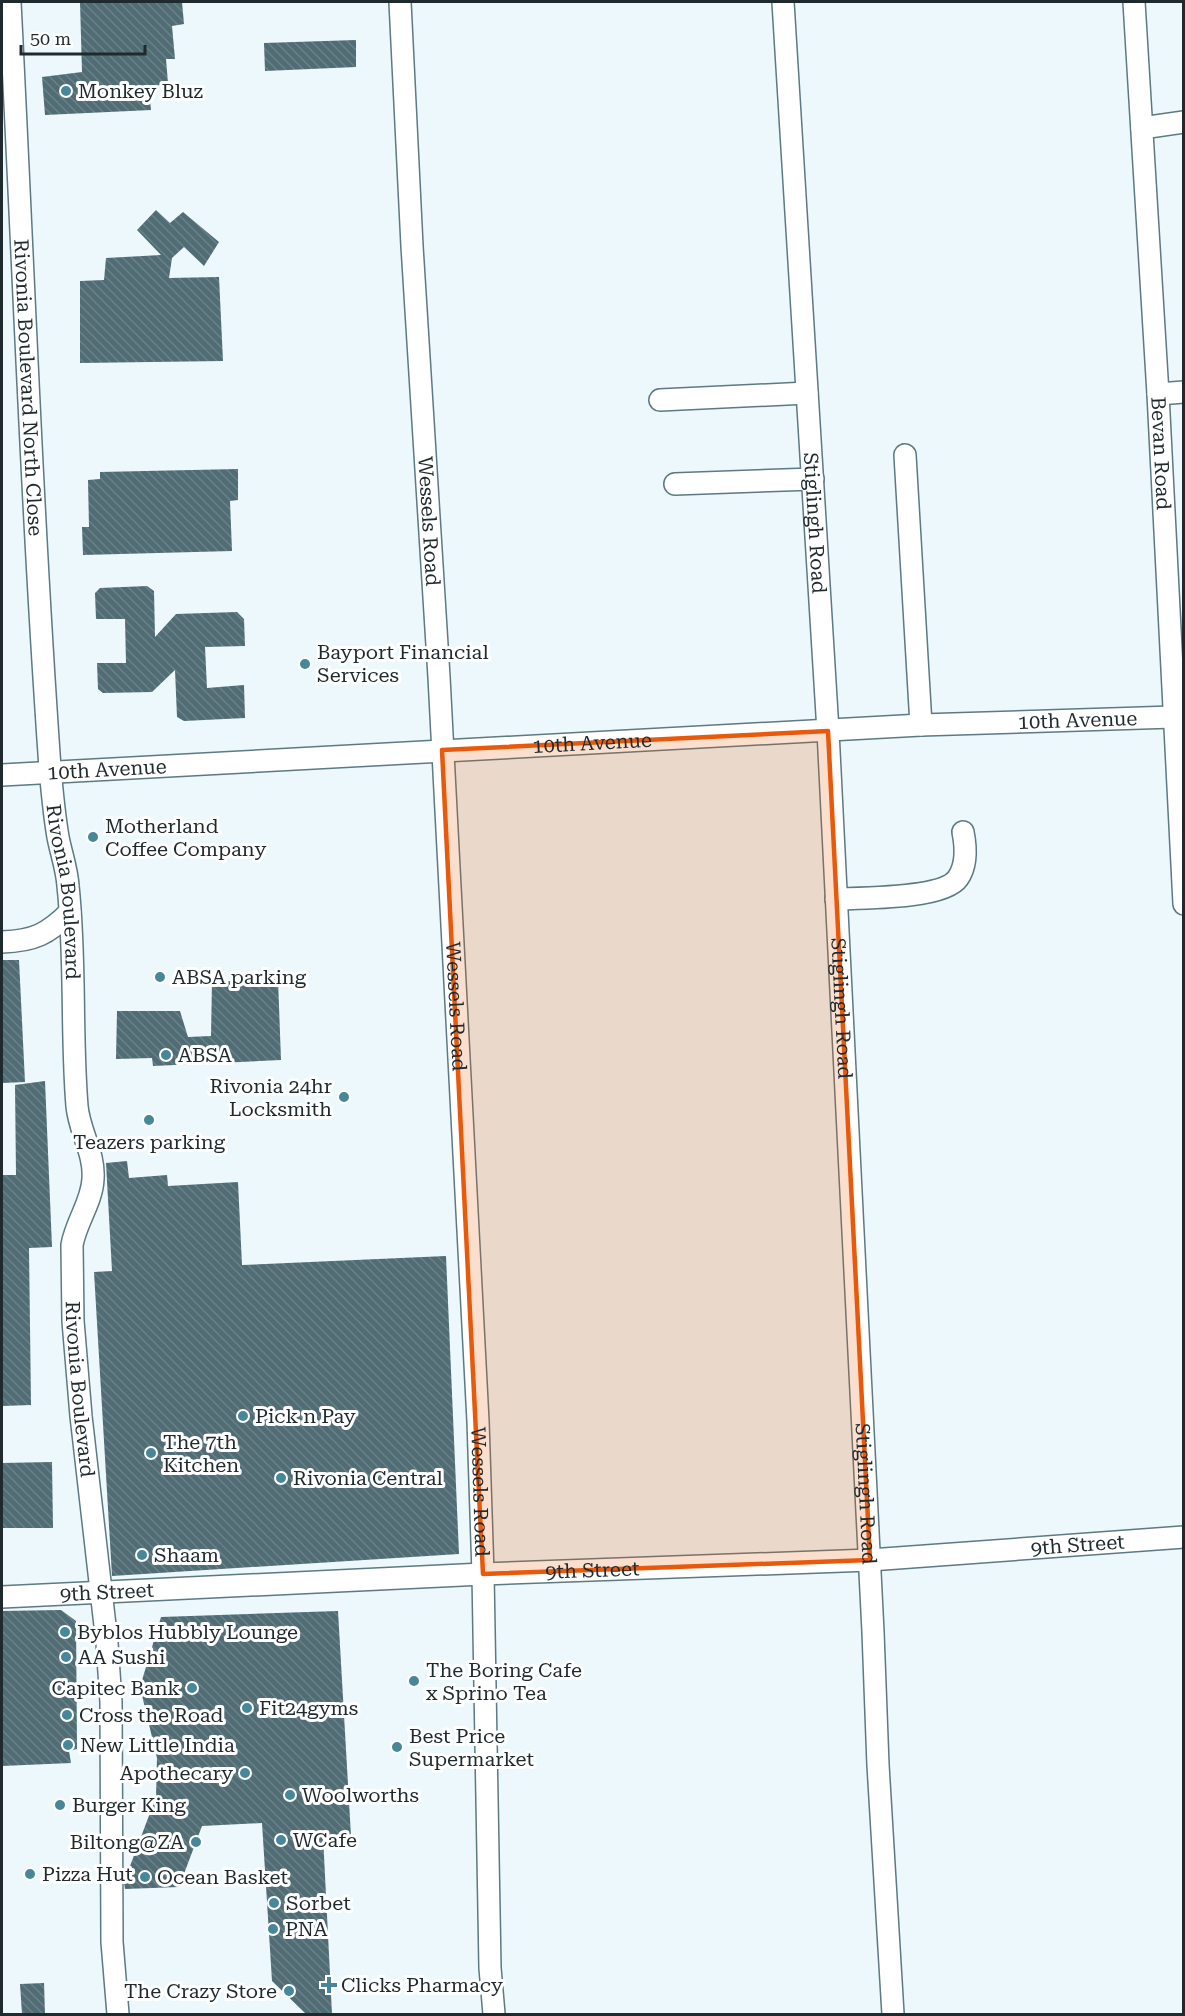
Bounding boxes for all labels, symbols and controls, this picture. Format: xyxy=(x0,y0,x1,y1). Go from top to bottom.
scale bar xyxy=(21,18,146,56)
text: 50 m xyxy=(30,28,71,49)
place label: Monkey Bluz xyxy=(78,79,203,103)
marker: Monkey Bluz xyxy=(59,84,73,98)
street label: Rivonia Boulevard North Close xyxy=(9,238,48,537)
street label: Bevan Road xyxy=(1146,396,1176,511)
street label: Stiglingh Road xyxy=(799,452,832,595)
street label: Wessels Road xyxy=(413,456,445,587)
place label: Bayport Financial Services xyxy=(317,640,489,687)
marker: Bayport Financial Services xyxy=(298,657,312,671)
street label: 10th Avenue xyxy=(1017,706,1138,734)
street label: 10th Avenue xyxy=(532,728,653,758)
street label: 10th Avenue xyxy=(46,754,167,785)
street label: Rivonia Boulevard xyxy=(41,803,85,980)
place label: Motherland Coffee Company xyxy=(105,814,266,861)
marker: Motherland Coffee Company xyxy=(86,830,100,844)
street label: Stiglingh Road xyxy=(826,937,857,1080)
street label: Wessels Road xyxy=(441,941,472,1072)
place label: ABSA parking xyxy=(172,965,307,989)
marker: ABSA parking xyxy=(153,970,167,984)
place label: ABSA xyxy=(178,1043,232,1067)
marker: ABSA xyxy=(159,1048,173,1062)
place label: Rivonia 24hr Locksmith xyxy=(210,1074,332,1121)
marker: Rivonia 24hr Locksmith xyxy=(337,1090,351,1104)
marker: Teazers parking xyxy=(142,1113,156,1127)
place label: Teazers parking xyxy=(73,1130,226,1154)
street label: Rivonia Boulevard xyxy=(61,1301,100,1479)
place label: Pick n Pay xyxy=(255,1404,356,1428)
marker: Pick n Pay xyxy=(236,1409,250,1423)
street label: Stiglingh Road xyxy=(851,1422,882,1565)
street label: Wessels Road xyxy=(466,1426,494,1557)
place label: The 7th Kitchen xyxy=(163,1430,239,1477)
marker: The 7th Kitchen xyxy=(144,1446,158,1460)
place label: Rivonia Central xyxy=(293,1466,443,1490)
marker: Rivonia Central xyxy=(274,1471,288,1485)
street label: 9th Street xyxy=(1030,1529,1126,1560)
place label: Shaam xyxy=(154,1543,219,1567)
marker: Shaam xyxy=(135,1548,149,1562)
street label: 9th Street xyxy=(545,1556,640,1584)
street label: 9th Street xyxy=(59,1578,155,1606)
place label: Byblos Hubbly Lounge xyxy=(77,1620,298,1644)
marker: Byblos Hubbly Lounge xyxy=(58,1625,72,1639)
place label: AA Sushi xyxy=(78,1645,165,1669)
marker: AA Sushi xyxy=(59,1650,73,1664)
place label: The Boring Cafe x Sprino Tea xyxy=(426,1658,582,1705)
marker: The Boring Cafe x Sprino Tea xyxy=(407,1674,421,1688)
place label: Capitec Bank xyxy=(51,1676,180,1700)
marker: Capitec Bank xyxy=(185,1681,199,1695)
place label: Fit24gyms xyxy=(259,1696,358,1720)
marker: Fit24gyms xyxy=(240,1701,254,1715)
place label: Cross the Road xyxy=(79,1703,223,1727)
marker: Cross the Road xyxy=(60,1708,74,1722)
place label: Best Price Supermarket xyxy=(409,1724,535,1771)
place label: New Little India xyxy=(80,1733,235,1757)
marker: New Little India xyxy=(61,1738,75,1752)
marker: Best Price Supermarket xyxy=(390,1740,404,1754)
place label: Apothecary xyxy=(120,1761,233,1785)
marker: Apothecary xyxy=(238,1766,252,1780)
place label: Woolworths xyxy=(302,1783,419,1807)
marker: Woolworths xyxy=(283,1788,297,1802)
place label: Burger King xyxy=(72,1793,187,1817)
marker: Burger King xyxy=(53,1798,67,1812)
place label: WCafe xyxy=(293,1828,357,1852)
place label: Biltong@ZA xyxy=(70,1830,184,1854)
marker: WCafe xyxy=(274,1833,288,1847)
marker: Biltong@ZA xyxy=(189,1835,203,1849)
place label: Pizza Hut xyxy=(42,1862,133,1886)
place label: Ocean Basket xyxy=(157,1865,289,1889)
marker: Pizza Hut xyxy=(23,1867,37,1881)
marker: Ocean Basket xyxy=(138,1870,152,1884)
place label: Sorbet xyxy=(286,1891,351,1915)
marker: Sorbet xyxy=(267,1896,281,1910)
place label: PNA xyxy=(285,1917,328,1941)
marker: PNA xyxy=(266,1922,280,1936)
place label: Clicks Pharmacy xyxy=(341,1973,503,1997)
marker: Clicks Pharmacy xyxy=(322,1978,336,1992)
place label: The Crazy Store xyxy=(124,1979,277,2003)
marker: The Crazy Store xyxy=(282,1984,296,1998)

